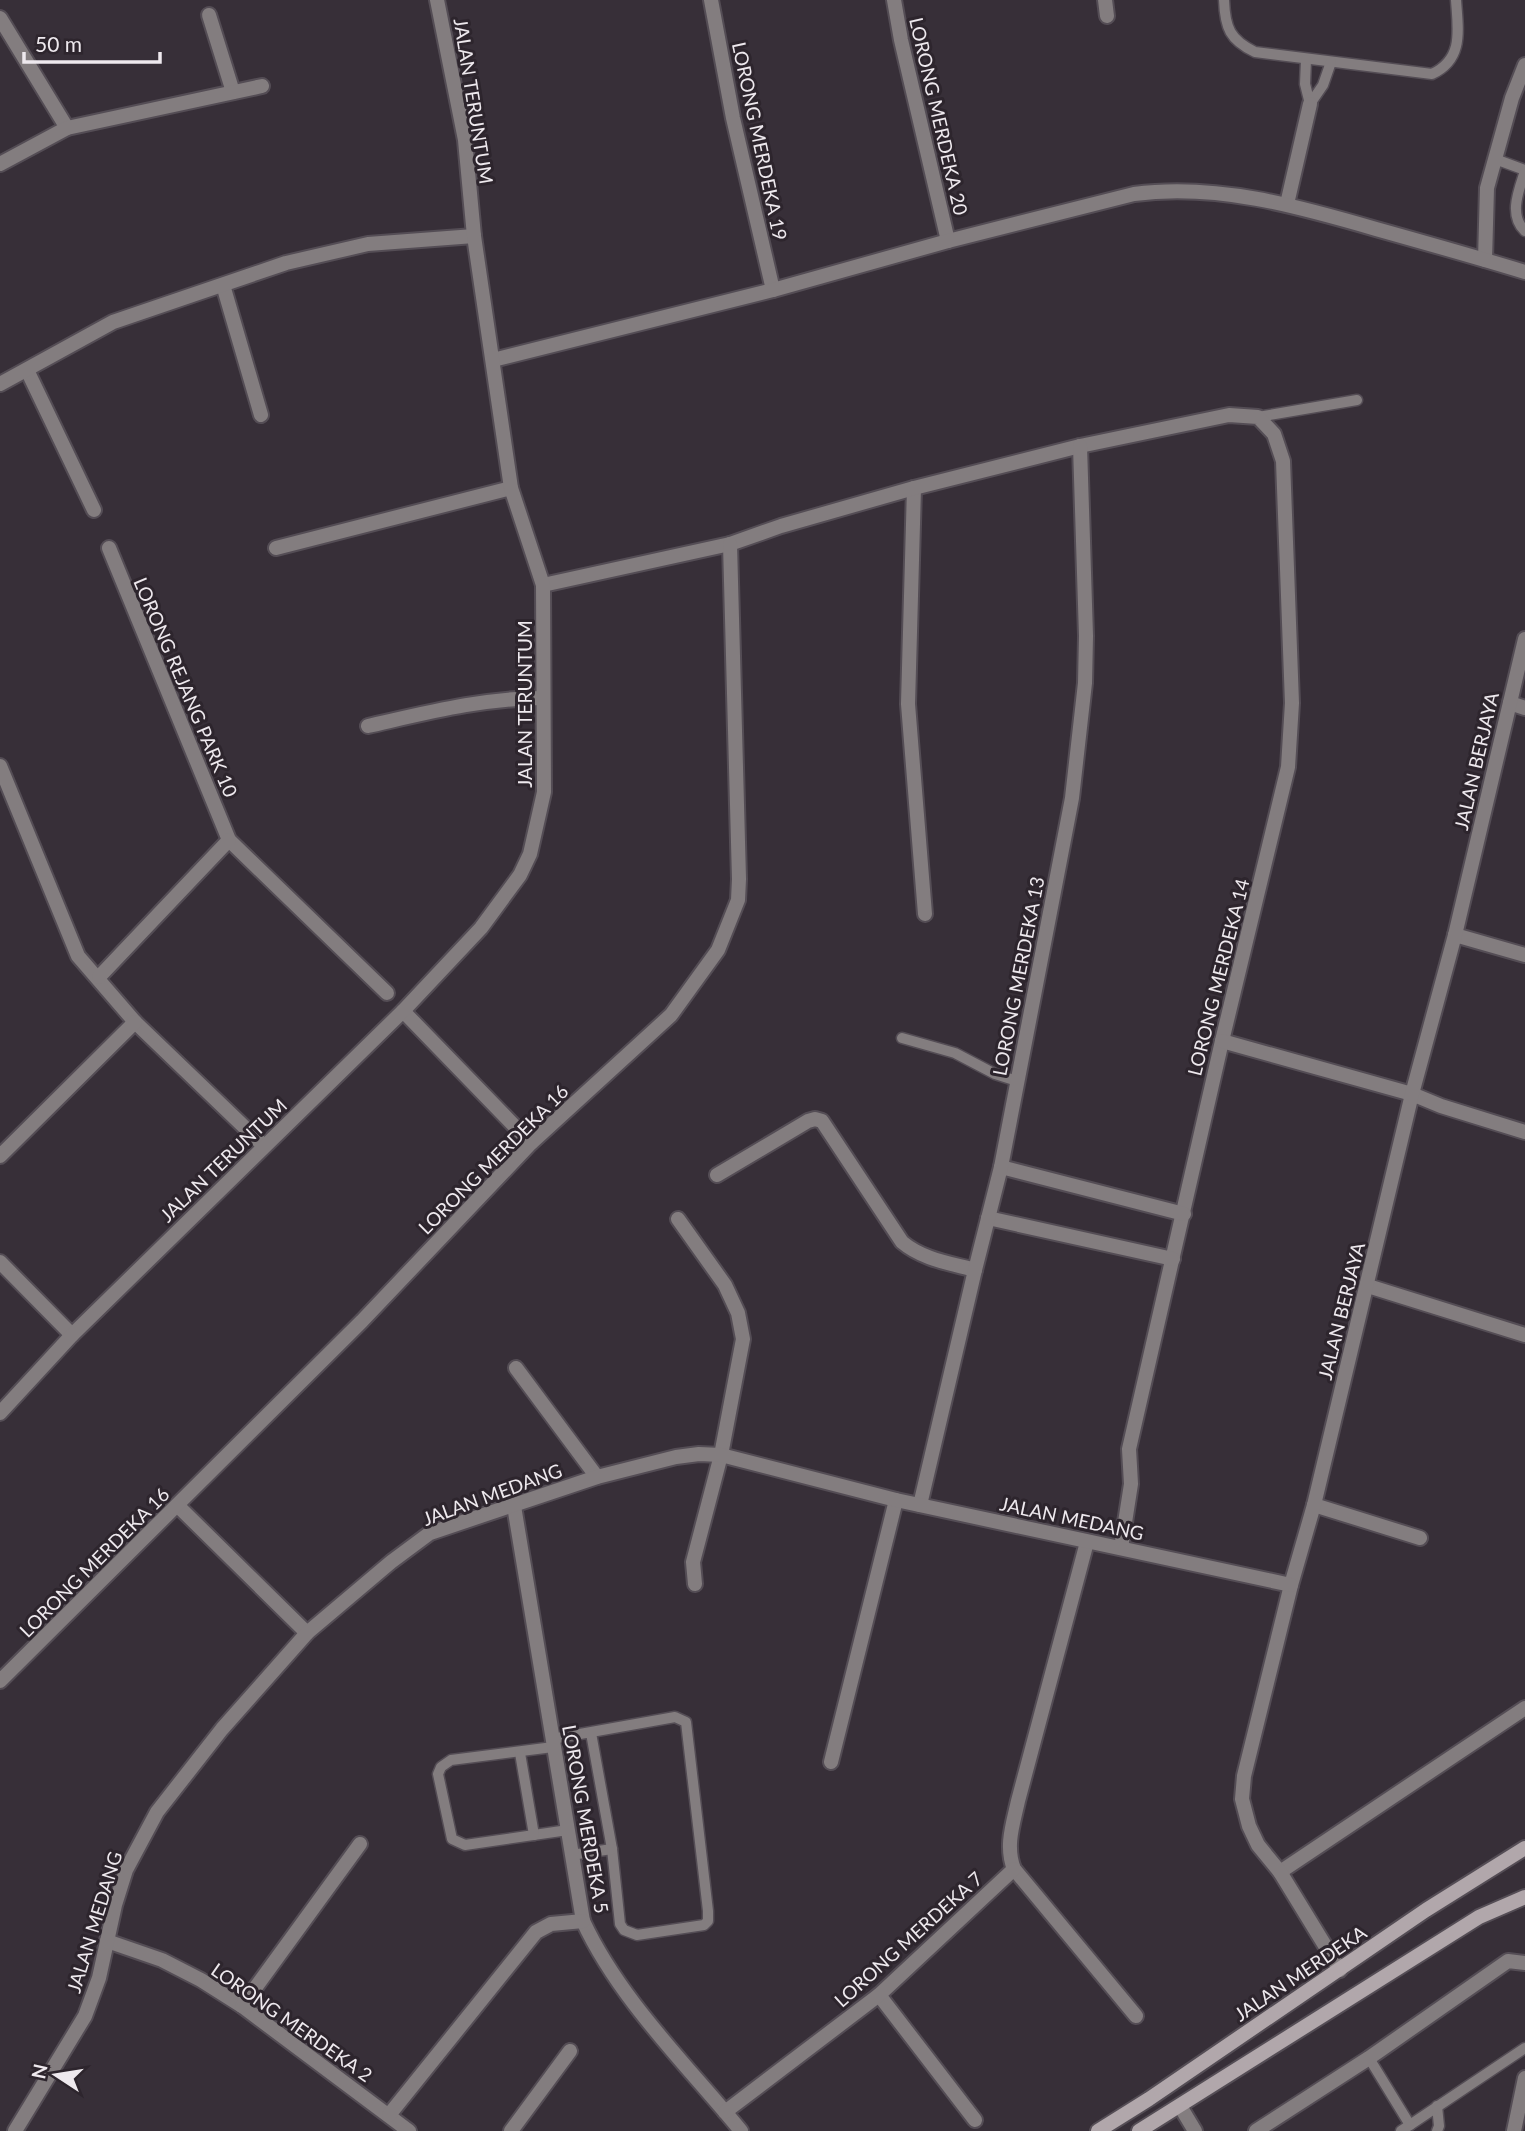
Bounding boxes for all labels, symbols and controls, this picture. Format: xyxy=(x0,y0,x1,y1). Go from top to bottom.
street label: LORONG MERDEKA 20 xyxy=(905,15,973,217)
street label: JALAN TERUNTUM xyxy=(450,16,498,186)
scale bar xyxy=(24,21,161,65)
text: 50 m xyxy=(35,31,82,56)
street label: LORONG MERDEKA 19 xyxy=(728,40,792,242)
street label: LORONG REJANG PARK 10 xyxy=(129,574,243,800)
street label: JALAN TERUNTUM xyxy=(513,620,536,788)
street label: JALAN BERJAYA xyxy=(1449,690,1503,832)
street label: LORONG MERDEKA 13 xyxy=(987,875,1049,1077)
street label: LORONG MERDEKA 14 xyxy=(1182,876,1254,1078)
street label: LORONG MERDEKA 16 xyxy=(413,1079,573,1239)
street label: JALAN TERUNTUM xyxy=(155,1094,291,1226)
street label: JALAN BERJAYA xyxy=(1313,1240,1369,1382)
street label: JALAN MEDANG xyxy=(419,1458,565,1530)
street label: LORONG MERDEKA 16 xyxy=(14,1482,174,1642)
street label: JALAN MEDANG xyxy=(998,1492,1146,1544)
street label: LORONG MERDEKA 5 xyxy=(558,1723,614,1915)
street label: JALAN MEDANG xyxy=(62,1849,126,1995)
street label: LORONG MERDEKA 7 xyxy=(829,1866,987,2012)
street label: JALAN MERDEKA xyxy=(1230,1920,1370,2026)
street label: LORONG MERDEKA 2 xyxy=(207,1958,377,2086)
north arrow xyxy=(21,2040,91,2110)
text: N xyxy=(26,2062,52,2081)

